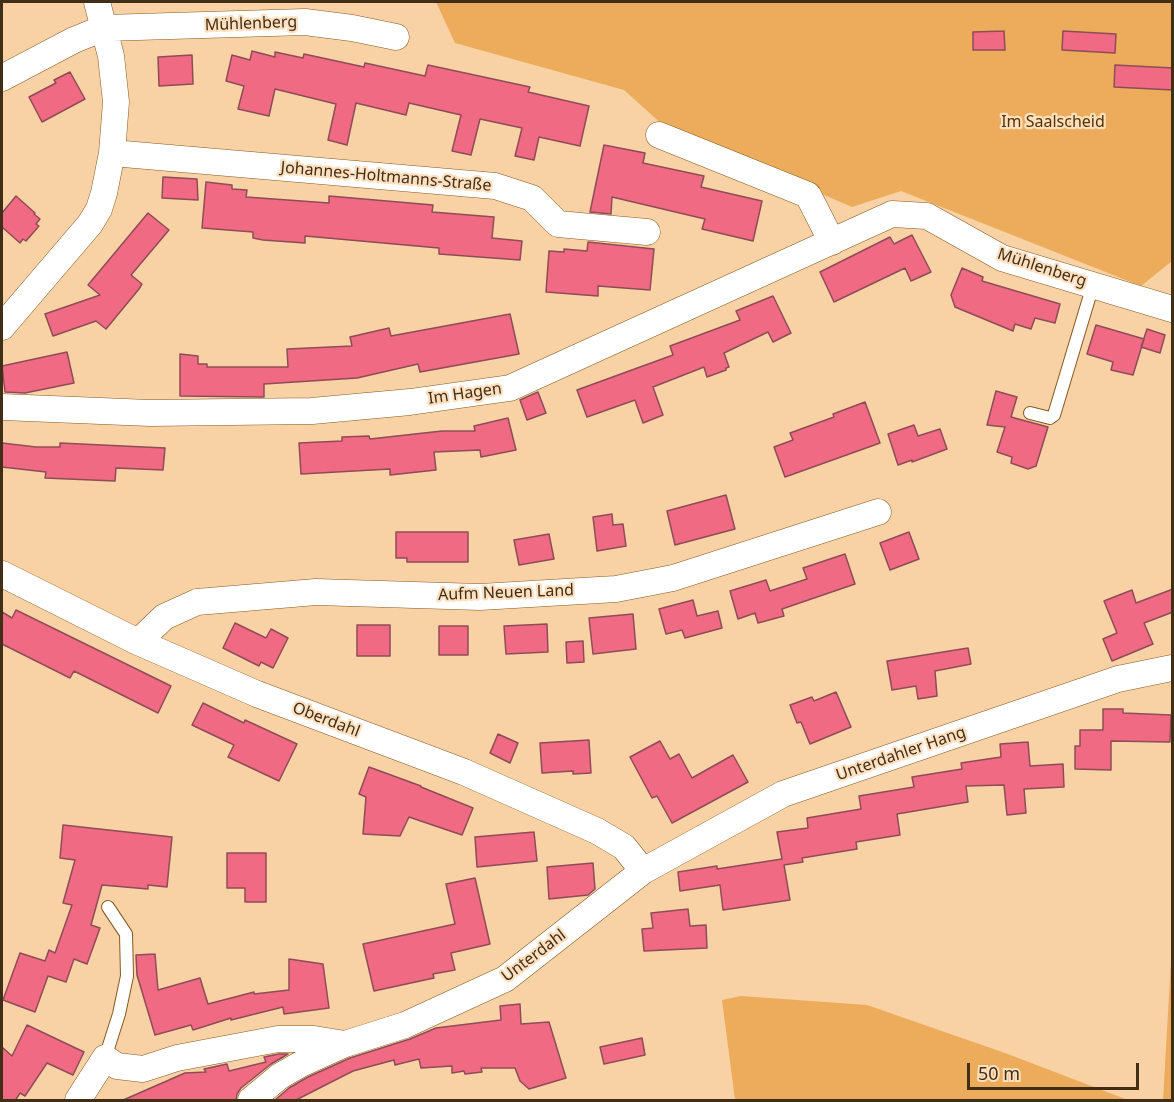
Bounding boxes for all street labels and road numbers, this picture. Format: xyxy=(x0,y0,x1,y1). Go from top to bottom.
street label: Mühlenberg xyxy=(204,13,298,35)
street label: Johannes-Holtmanns-Straße xyxy=(280,158,492,196)
street label: Mühlenberg xyxy=(995,245,1089,291)
street label: Im Hagen xyxy=(427,379,503,409)
street label: Aufm Neuen Land xyxy=(438,581,574,605)
street label: Oberdahl xyxy=(290,698,362,742)
street label: Unterdahler Hang xyxy=(834,723,968,785)
street label: Unterdahl xyxy=(498,926,570,986)

